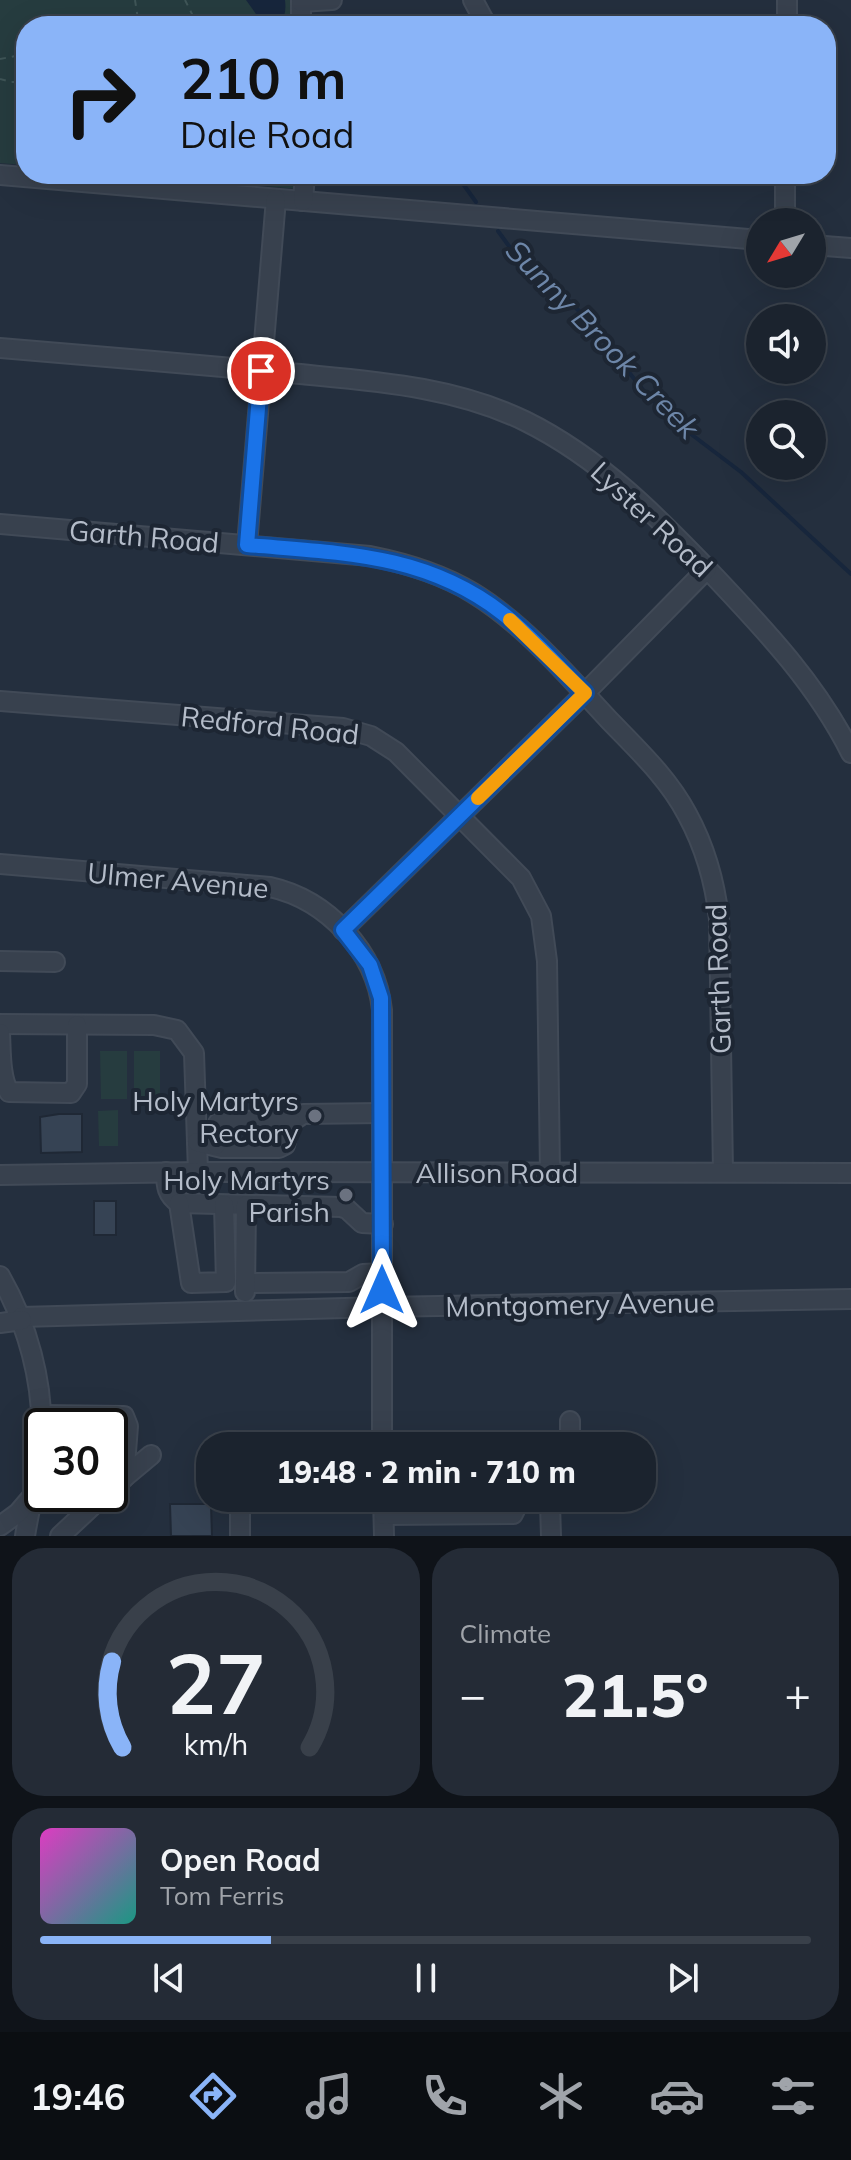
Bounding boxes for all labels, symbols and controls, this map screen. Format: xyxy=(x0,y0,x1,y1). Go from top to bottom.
text: 210 m xyxy=(180,43,347,113)
icon: right xyxy=(48,48,152,152)
text: Dale Road xyxy=(180,112,354,157)
north arrow xyxy=(746,208,826,288)
map controls xyxy=(746,208,826,480)
water label: Sunny Brook Creek xyxy=(498,231,709,448)
button: sound xyxy=(746,304,826,384)
pin xyxy=(227,337,295,405)
icon: arrive xyxy=(239,349,283,393)
button: search xyxy=(746,400,826,480)
street label: Lyster Road xyxy=(584,454,720,584)
street label: Garth Road xyxy=(68,512,220,560)
street label: Redford Road xyxy=(179,698,361,752)
street label: Ulmer Avenue xyxy=(86,855,270,905)
street label: Garth Road xyxy=(698,903,738,1055)
place label: Holy Martyrs Rectory xyxy=(132,1083,299,1150)
marker: Holy Martyrs Rectory xyxy=(306,1107,324,1125)
street label: Allison Road xyxy=(416,1155,578,1190)
place label: Holy Martyrs Parish xyxy=(163,1162,330,1229)
marker: Holy Martyrs Parish xyxy=(337,1186,355,1204)
position arrow xyxy=(340,1248,424,1332)
street label: Montgomery Avenue xyxy=(445,1284,715,1324)
speed limit sign: 30 xyxy=(24,1408,128,1512)
text: 19:48 · 2 min · 710 m xyxy=(276,1453,576,1491)
text: Climate xyxy=(460,1617,551,1650)
text: 27 xyxy=(166,1630,266,1735)
text: 21.5° xyxy=(562,1657,709,1732)
text: − xyxy=(460,1667,486,1722)
text: + xyxy=(785,1667,811,1722)
text: km/h xyxy=(183,1726,248,1762)
text: Open Road xyxy=(160,1841,321,1879)
text: Tom Ferris xyxy=(160,1879,284,1912)
icon: previous xyxy=(147,1956,191,2000)
icon: pause xyxy=(404,1956,448,2000)
icon: next xyxy=(661,1956,705,2000)
icon: directions xyxy=(185,2068,241,2124)
icon: music xyxy=(301,2068,357,2124)
icon: phone xyxy=(417,2068,473,2124)
icon: climate xyxy=(533,2068,589,2124)
icon: car xyxy=(649,2068,705,2124)
icon: filters xyxy=(765,2068,821,2124)
text: 19:46 xyxy=(30,2074,125,2119)

